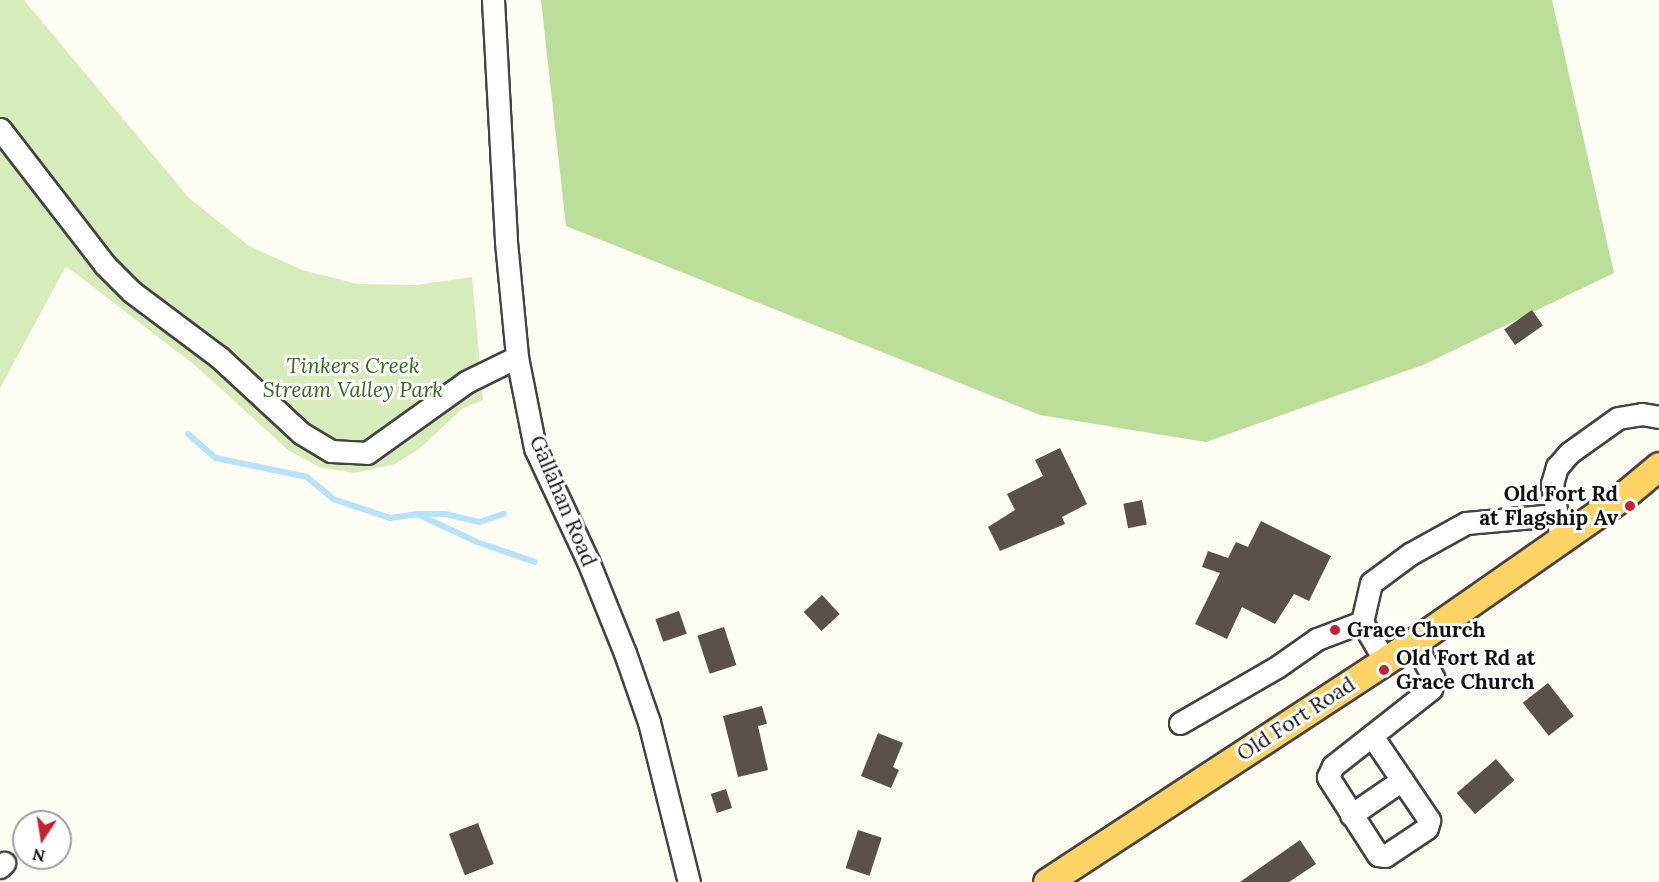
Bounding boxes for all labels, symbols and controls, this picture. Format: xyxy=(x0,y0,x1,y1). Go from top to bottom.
park label: Tinkers Creek Stream Valley Park xyxy=(263,353,443,403)
street label: Gallahan Road xyxy=(524,432,602,570)
place label: Old Fort Rd at Flagship Av xyxy=(1479,481,1618,531)
marker: Old Fort Rd at Flagship Av xyxy=(1623,499,1637,513)
place label: Grace Church xyxy=(1347,617,1486,643)
marker: Grace Church xyxy=(1328,623,1342,637)
place label: Old Fort Rd at Grace Church xyxy=(1396,645,1535,695)
marker: Old Fort Rd at Grace Church xyxy=(1377,663,1391,677)
street label: Old Fort Road xyxy=(1232,672,1360,766)
north arrow xyxy=(12,810,72,870)
text: N xyxy=(31,845,47,867)

